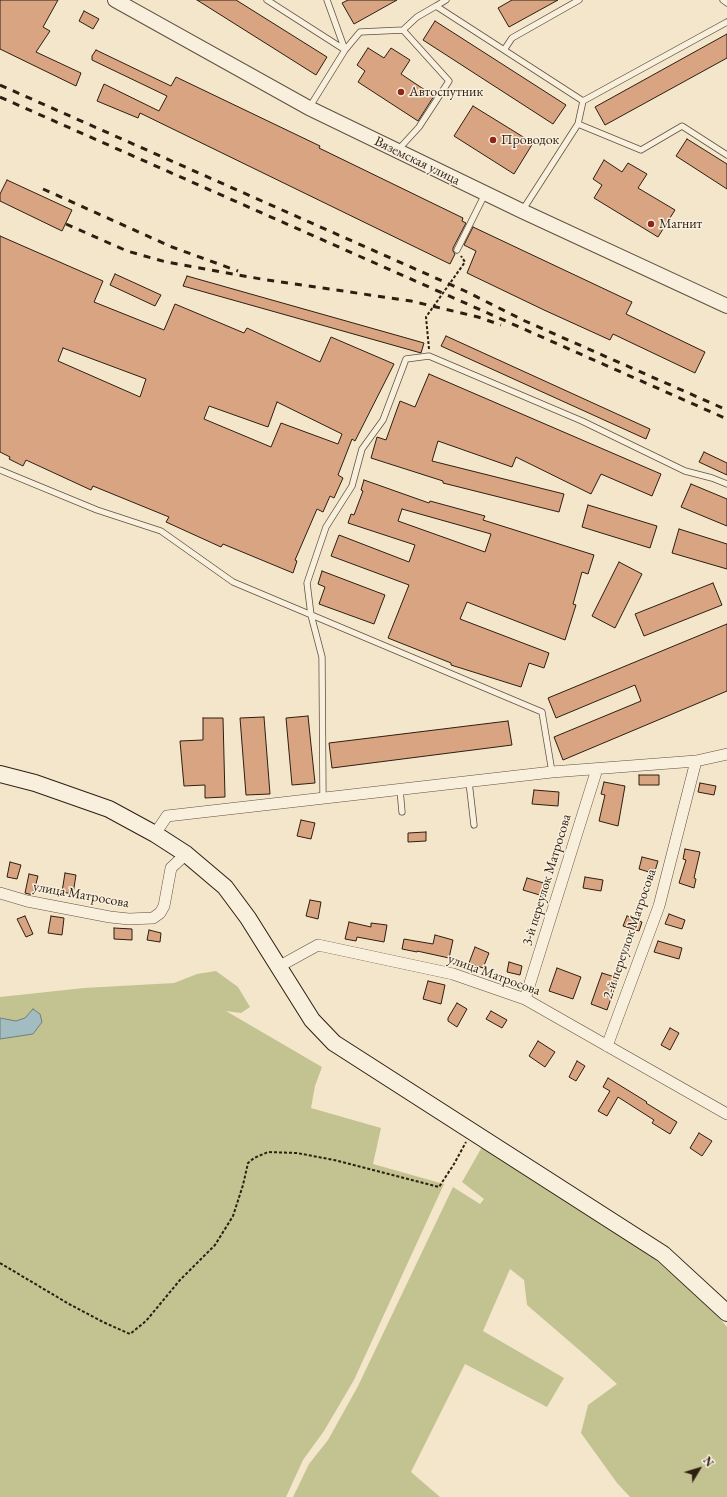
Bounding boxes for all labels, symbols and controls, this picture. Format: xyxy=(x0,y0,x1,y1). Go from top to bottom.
place label: Автоспутник xyxy=(409,84,483,100)
marker: Автоспутник xyxy=(396,87,406,97)
place label: Проводок xyxy=(501,132,559,148)
street label: Вяземская улица xyxy=(371,133,463,189)
marker: Проводок xyxy=(488,135,498,145)
place label: Магнит xyxy=(659,216,702,232)
marker: Магнит xyxy=(646,219,656,229)
street label: 3-й переулок Матросова xyxy=(519,812,575,948)
street label: 2-й переулок Матросова xyxy=(600,867,660,1001)
street label: улица Матросова xyxy=(32,878,130,912)
street label: улица Матросова xyxy=(445,950,543,1000)
north arrow xyxy=(679,1449,719,1489)
text: N xyxy=(700,1454,717,1469)

